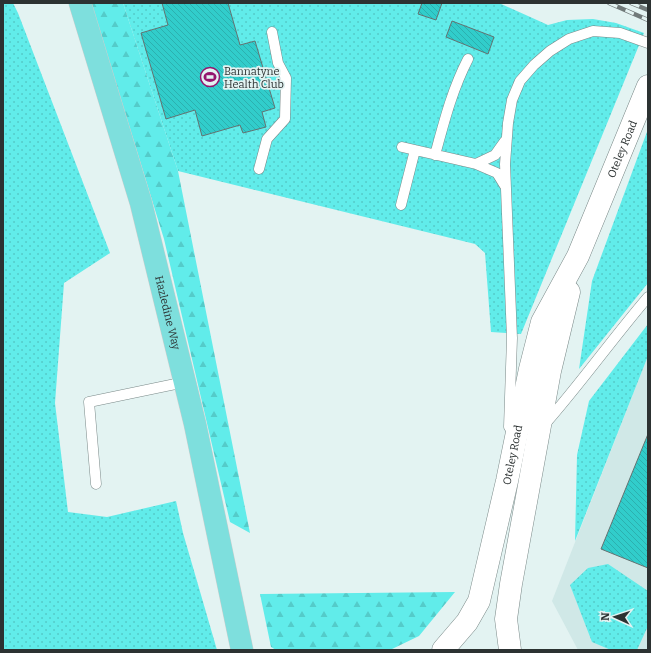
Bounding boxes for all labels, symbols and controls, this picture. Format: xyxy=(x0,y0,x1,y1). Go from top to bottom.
place label: Bannatyne Health Club xyxy=(224,65,284,91)
sports icon: Bannatyne Health Club xyxy=(199,66,221,88)
street label: Oteley Road xyxy=(604,118,640,180)
street label: Hazledine Way xyxy=(152,274,183,351)
street label: Oteley Road xyxy=(500,423,525,486)
north arrow xyxy=(595,597,635,637)
text: N xyxy=(599,611,612,621)

